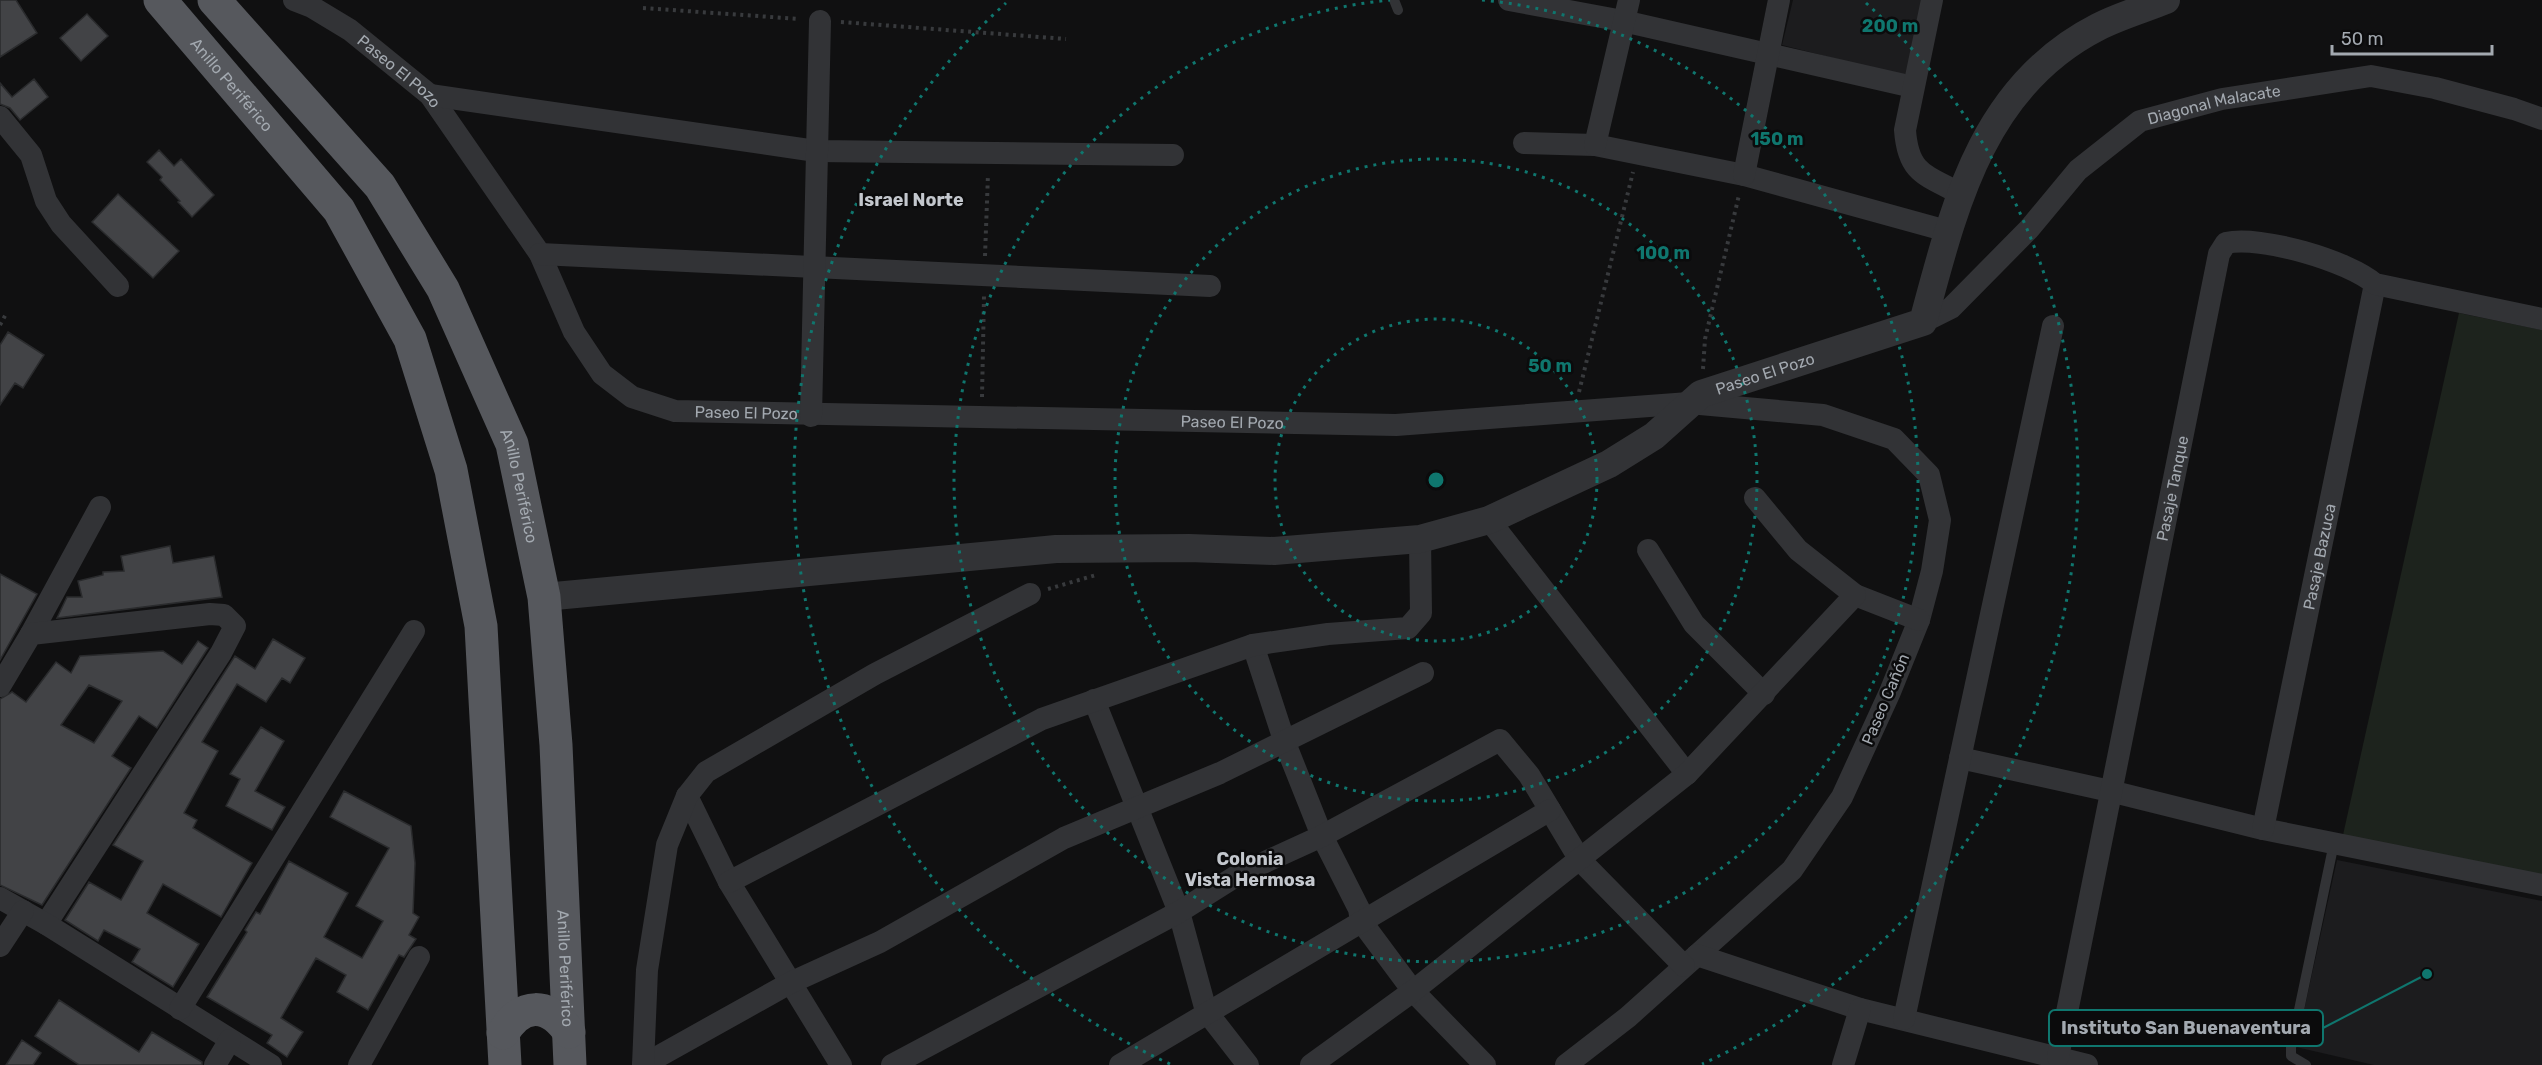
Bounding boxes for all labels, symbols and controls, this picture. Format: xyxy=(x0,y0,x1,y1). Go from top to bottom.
text: 200 m xyxy=(1862,15,1918,37)
scale bar xyxy=(2332,18,2492,56)
text: 50 m xyxy=(2341,28,2384,50)
street label: Paseo El Pozo xyxy=(354,31,445,111)
street label: Anillo Periférico xyxy=(186,34,277,136)
street label: Diagonal Malacate xyxy=(2145,81,2282,129)
text: 150 m xyxy=(1750,128,1804,150)
district label: Israel Norte xyxy=(858,189,964,211)
text: 100 m xyxy=(1636,242,1690,264)
street label: Paseo El Pozo xyxy=(1713,349,1817,399)
text: 50 m xyxy=(1528,355,1572,377)
street label: Paseo El Pozo xyxy=(694,402,798,423)
street label: Paseo El Pozo xyxy=(1180,412,1284,433)
street label: Anillo Periférico xyxy=(496,425,541,545)
street label: Pasaje Tanque xyxy=(2153,434,2192,543)
centre of rings xyxy=(1426,470,1446,490)
street label: Pasaje Bazuca xyxy=(2299,502,2340,612)
street label: Paseo Cañón xyxy=(1858,651,1913,748)
district label: Colonia Vista Hermosa xyxy=(1185,848,1315,891)
street label: Anillo Periférico xyxy=(553,909,577,1027)
callout: Instituto San Buenaventura xyxy=(2049,1010,2323,1046)
text: Instituto San Buenaventura xyxy=(2061,1017,2311,1039)

